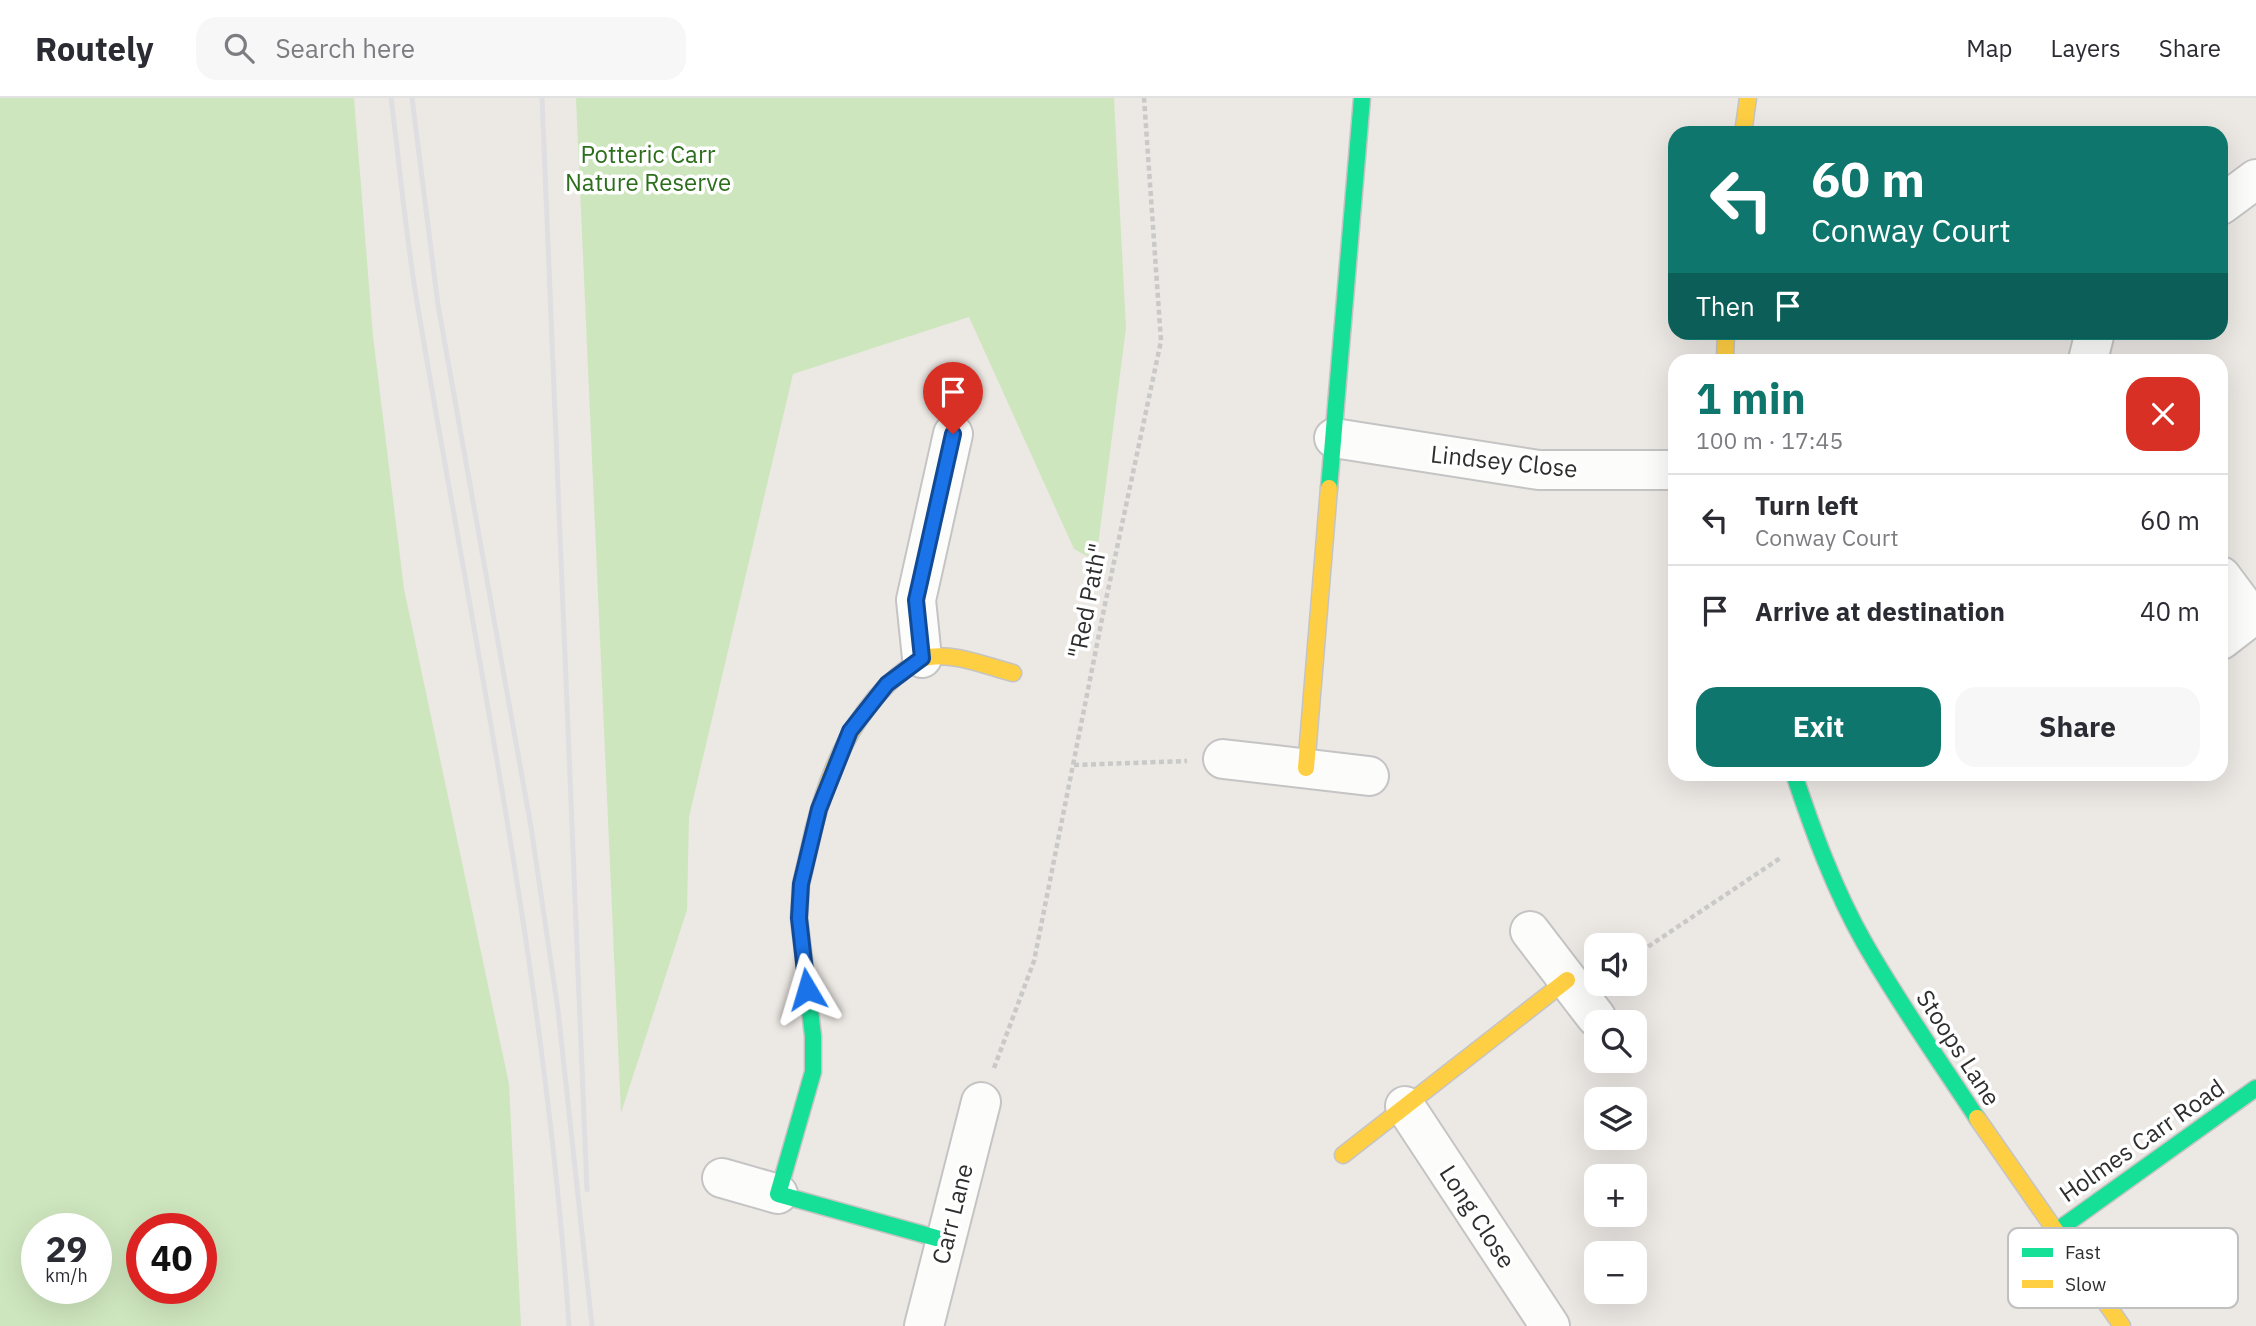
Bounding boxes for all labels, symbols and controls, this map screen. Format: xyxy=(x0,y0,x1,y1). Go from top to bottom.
search box xyxy=(196,17,686,80)
text: Routely xyxy=(35,27,154,70)
icon: search xyxy=(220,29,258,67)
text: Search here xyxy=(276,31,415,65)
text: Map xyxy=(1966,32,2013,64)
text: Layers xyxy=(2051,32,2121,64)
text: Share xyxy=(2159,32,2221,64)
park label: Potteric Carr Nature Reserve xyxy=(565,138,731,198)
text: 60 m xyxy=(1811,147,1925,210)
icon: left xyxy=(1696,154,1787,245)
text: Conway Court xyxy=(1811,209,2011,251)
icon: arrive xyxy=(1769,287,1807,325)
text: Then xyxy=(1696,289,1755,323)
pin xyxy=(923,362,983,434)
text: 1 min xyxy=(1696,371,1806,426)
icon: arrive xyxy=(934,373,972,411)
button: close xyxy=(2126,377,2200,451)
text: 100 m · 17:45 xyxy=(1696,425,1843,455)
street label: Lindsey Close xyxy=(1429,437,1579,485)
text: Turn left xyxy=(1755,488,1858,522)
icon: left xyxy=(1696,501,1734,539)
text: 60 m xyxy=(2140,503,2200,537)
text: Conway Court xyxy=(1755,522,1898,552)
street label: "Red Path" xyxy=(1060,540,1114,661)
icon: arrive xyxy=(1696,592,1734,630)
text: Arrive at destination xyxy=(1755,594,2005,628)
text: 40 m xyxy=(2140,594,2200,628)
button: Exit xyxy=(1696,687,1941,767)
button: Share xyxy=(1955,687,2200,767)
map controls xyxy=(1584,933,1647,1304)
button: sound xyxy=(1584,933,1647,996)
position arrow xyxy=(770,952,844,1026)
street label: Stoops Lane xyxy=(1909,983,2008,1112)
button: search xyxy=(1584,1010,1647,1073)
street label: Holmes Carr Road xyxy=(2053,1071,2230,1209)
button: layers xyxy=(1584,1087,1647,1150)
street label: Long Close xyxy=(1433,1159,1523,1274)
street label: Carr Lane xyxy=(924,1160,980,1267)
button: + xyxy=(1584,1164,1647,1227)
speed limit sign: 40 xyxy=(126,1213,217,1304)
text: 29 xyxy=(45,1226,88,1272)
legend xyxy=(2008,1228,2238,1308)
text: Fast xyxy=(2065,1240,2101,1264)
button: − xyxy=(1584,1241,1647,1304)
text: km/h xyxy=(45,1264,88,1287)
text: Slow xyxy=(2065,1272,2106,1296)

